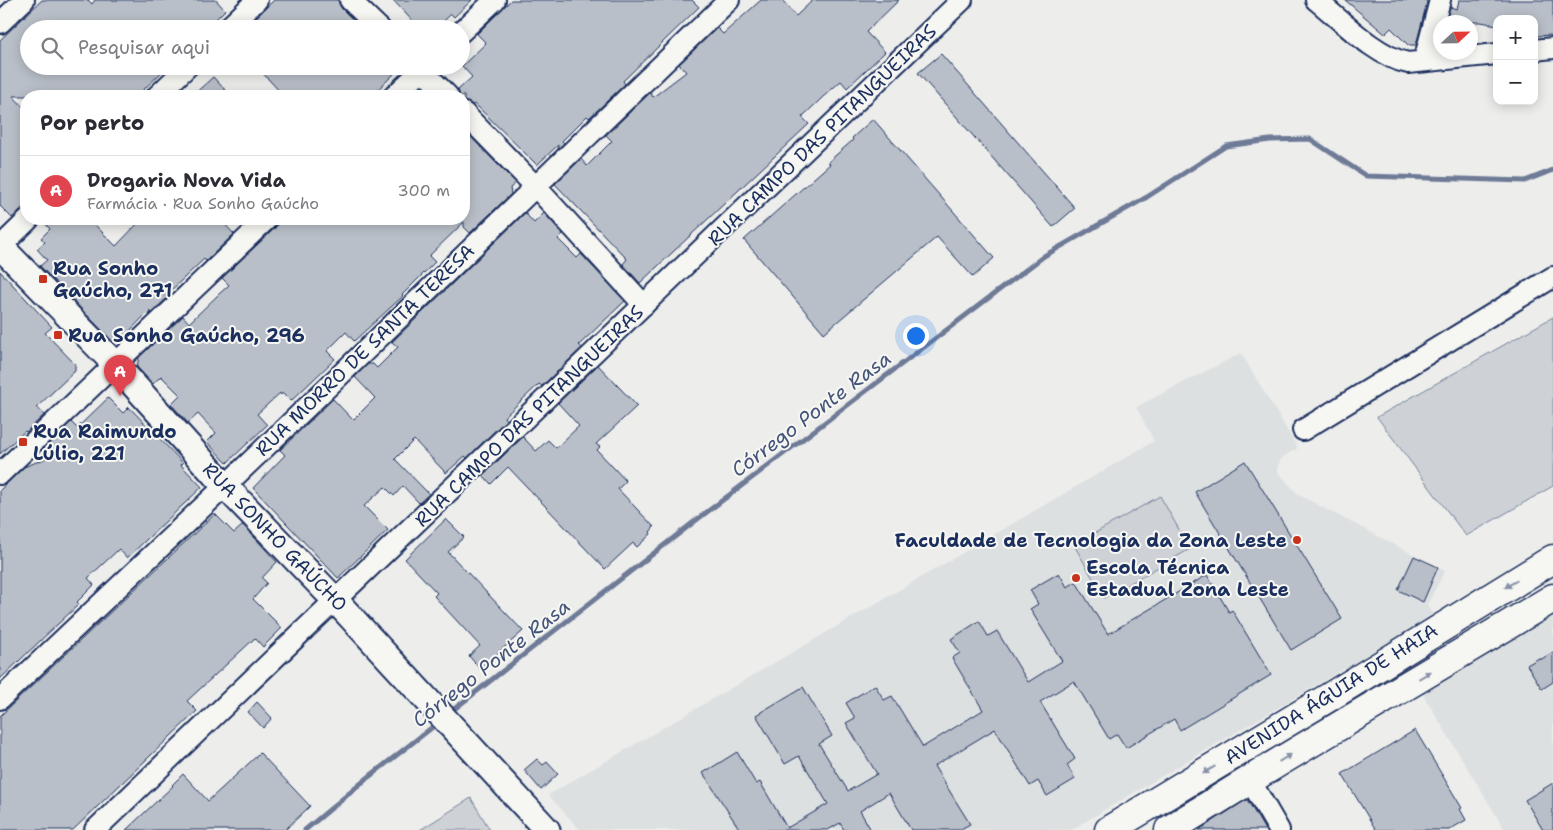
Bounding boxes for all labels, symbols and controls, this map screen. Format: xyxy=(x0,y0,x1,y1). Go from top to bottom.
north arrow xyxy=(1433,15,1478,60)
map controls xyxy=(1493,15,1538,105)
button: + xyxy=(1493,15,1538,60)
street label: RUA CAMPO DAS PITANGUEIRAS xyxy=(702,19,942,251)
search box xyxy=(20,20,470,75)
icon: search xyxy=(38,34,66,62)
text: Pesquisar aqui xyxy=(78,35,210,60)
button: − xyxy=(1493,60,1538,105)
text: Por perto xyxy=(40,109,144,137)
text: Drogaria Nova Vida xyxy=(87,168,286,193)
text: A xyxy=(50,180,62,201)
text: 300 m xyxy=(398,180,450,201)
text: Farmácia · Rua Sonho Gaúcho xyxy=(87,193,319,214)
street label: RUA MORRO DE SANTA TERESA xyxy=(250,238,480,462)
place label: Rua Sonho Gaúcho, 271 xyxy=(53,256,172,303)
marker: Rua Sonho Gaúcho, 271 xyxy=(37,273,49,285)
street label: RUA CAMPO DAS PITANGUEIRAS xyxy=(409,300,649,532)
place label: Rua Sonho Gaúcho, 296 xyxy=(68,323,305,348)
your location xyxy=(903,323,929,349)
marker: Rua Sonho Gaúcho, 296 xyxy=(52,329,64,341)
water label: Córrego Ponte Rasa xyxy=(726,345,896,483)
pin: A xyxy=(104,355,136,396)
place label: Rua Raimundo Lúlio, 221 xyxy=(33,419,177,466)
marker: Rua Raimundo Lúlio, 221 xyxy=(17,436,29,448)
street label: RUA SONHO GAÚCHO xyxy=(197,456,353,617)
place label: Faculdade de Tecnologia da Zona Leste xyxy=(895,528,1287,553)
marker: Faculdade de Tecnologia da Zona Leste xyxy=(1291,534,1303,546)
place label: Escola Técnica Estadual Zona Leste xyxy=(1086,555,1289,602)
marker: Escola Técnica Estadual Zona Leste xyxy=(1070,572,1082,584)
one-way arrow xyxy=(1505,579,1518,588)
water label: Córrego Ponte Rasa xyxy=(407,593,575,733)
street label: AVENIDA ÁGUIA DE HAIA xyxy=(1219,617,1443,770)
one-way arrow xyxy=(1418,670,1431,679)
one-way arrow xyxy=(1278,754,1292,763)
one-way arrow xyxy=(1202,765,1215,774)

